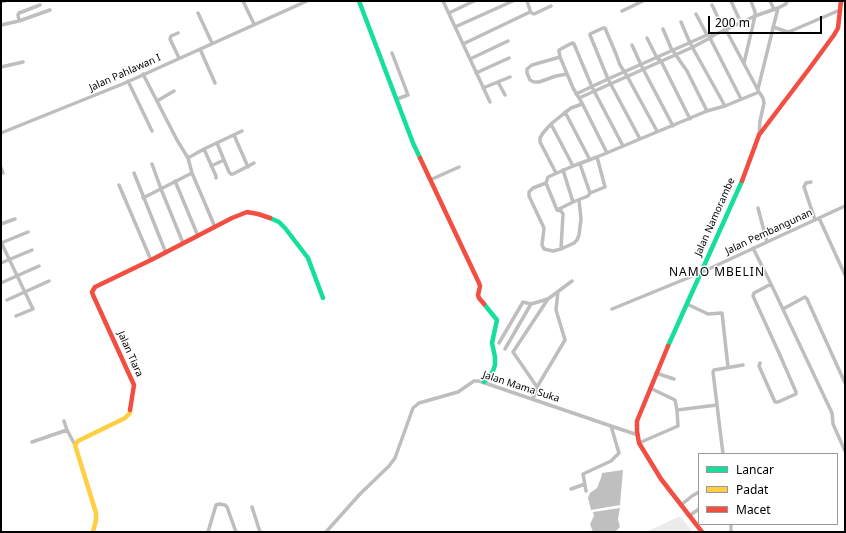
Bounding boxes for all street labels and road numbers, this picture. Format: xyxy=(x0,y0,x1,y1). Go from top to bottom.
street label: Jalan Pahlawan I xyxy=(87,52,163,94)
street label: Jalan Namorambe xyxy=(692,176,738,258)
street label: Jalan Pembangunan xyxy=(724,207,814,257)
street label: Jalan Tiara xyxy=(115,329,145,379)
street label: Jalan Mama Suka xyxy=(481,369,561,405)

